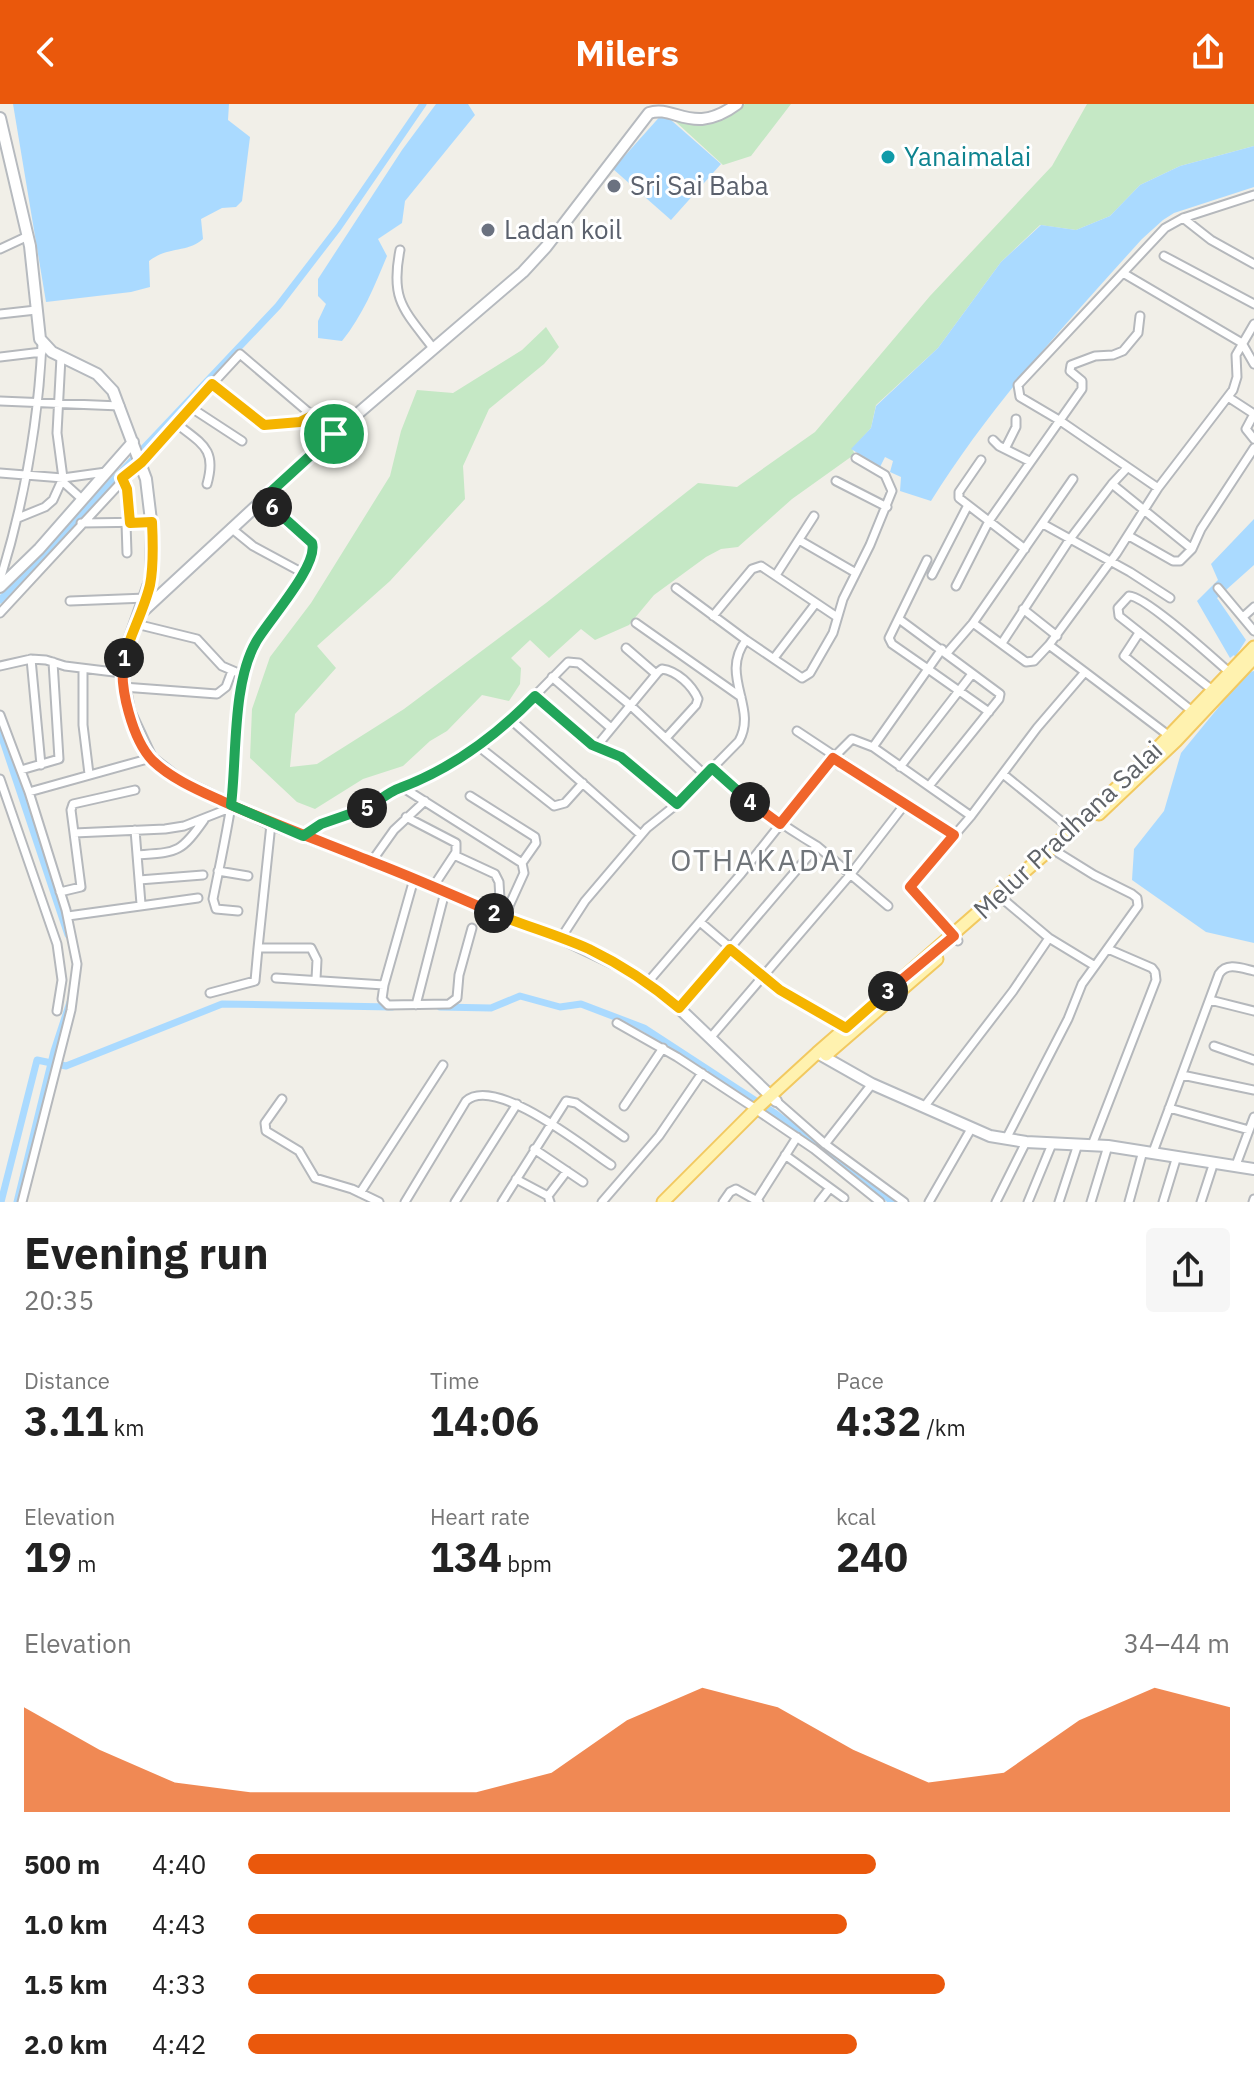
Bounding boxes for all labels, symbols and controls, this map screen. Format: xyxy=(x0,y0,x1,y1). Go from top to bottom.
text: Milers xyxy=(575,29,679,76)
icon: back xyxy=(24,30,68,74)
icon: share xyxy=(1186,30,1230,74)
place label: Yanaimalai xyxy=(904,139,1031,173)
marker: Yanaimalai xyxy=(879,148,897,166)
place label: Sri Sai Baba xyxy=(630,168,769,202)
marker: Sri Sai Baba xyxy=(605,177,623,195)
place label: Ladan koil xyxy=(504,212,622,246)
marker: Ladan koil xyxy=(479,221,497,239)
pin xyxy=(300,400,368,468)
icon: arrive xyxy=(312,412,356,456)
pin: 6 xyxy=(252,487,292,527)
text: 6 xyxy=(265,492,279,521)
pin: 1 xyxy=(104,638,144,678)
text: 1 xyxy=(117,643,131,672)
street label: Melur Pradhana Salai xyxy=(966,733,1169,926)
pin: 4 xyxy=(730,782,770,822)
text: 4 xyxy=(743,787,757,816)
pin: 5 xyxy=(347,788,387,828)
text: 5 xyxy=(360,793,374,822)
district label: OTHAKADAI xyxy=(670,840,856,879)
pin: 2 xyxy=(474,893,514,933)
text: 2 xyxy=(487,898,501,927)
pin: 3 xyxy=(868,971,908,1011)
text: 3 xyxy=(881,976,895,1005)
text: Evening run xyxy=(24,1224,269,1281)
button: share xyxy=(1146,1228,1230,1312)
text: 20:35 xyxy=(24,1283,94,1317)
text: Distance xyxy=(24,1366,110,1395)
text: Time xyxy=(430,1366,479,1395)
text: Pace xyxy=(836,1366,884,1395)
text: 3.11 xyxy=(24,1395,108,1447)
text: 14:06 xyxy=(430,1395,539,1447)
text: 4:32 xyxy=(836,1395,921,1447)
text: km xyxy=(108,1413,144,1442)
text: /km xyxy=(921,1413,966,1442)
text: Elevation xyxy=(24,1502,115,1531)
text: Heart rate xyxy=(430,1502,530,1531)
text: kcal xyxy=(836,1502,876,1531)
text: 19 xyxy=(24,1531,72,1583)
text: 134 xyxy=(430,1531,502,1583)
text: 240 xyxy=(836,1531,908,1583)
text: m xyxy=(72,1549,96,1578)
text: bpm xyxy=(502,1549,552,1578)
text: Elevation xyxy=(24,1626,132,1660)
text: 34–44 m xyxy=(1123,1626,1230,1660)
text: 500 m xyxy=(24,1847,100,1881)
text: 4:40 xyxy=(152,1847,206,1881)
text: 1.0 km xyxy=(24,1907,108,1941)
text: 4:43 xyxy=(152,1907,206,1941)
text: 1.5 km xyxy=(24,1967,108,2001)
text: 4:33 xyxy=(152,1967,206,2001)
text: 2.0 km xyxy=(24,2027,108,2061)
text: 4:42 xyxy=(152,2027,206,2061)

